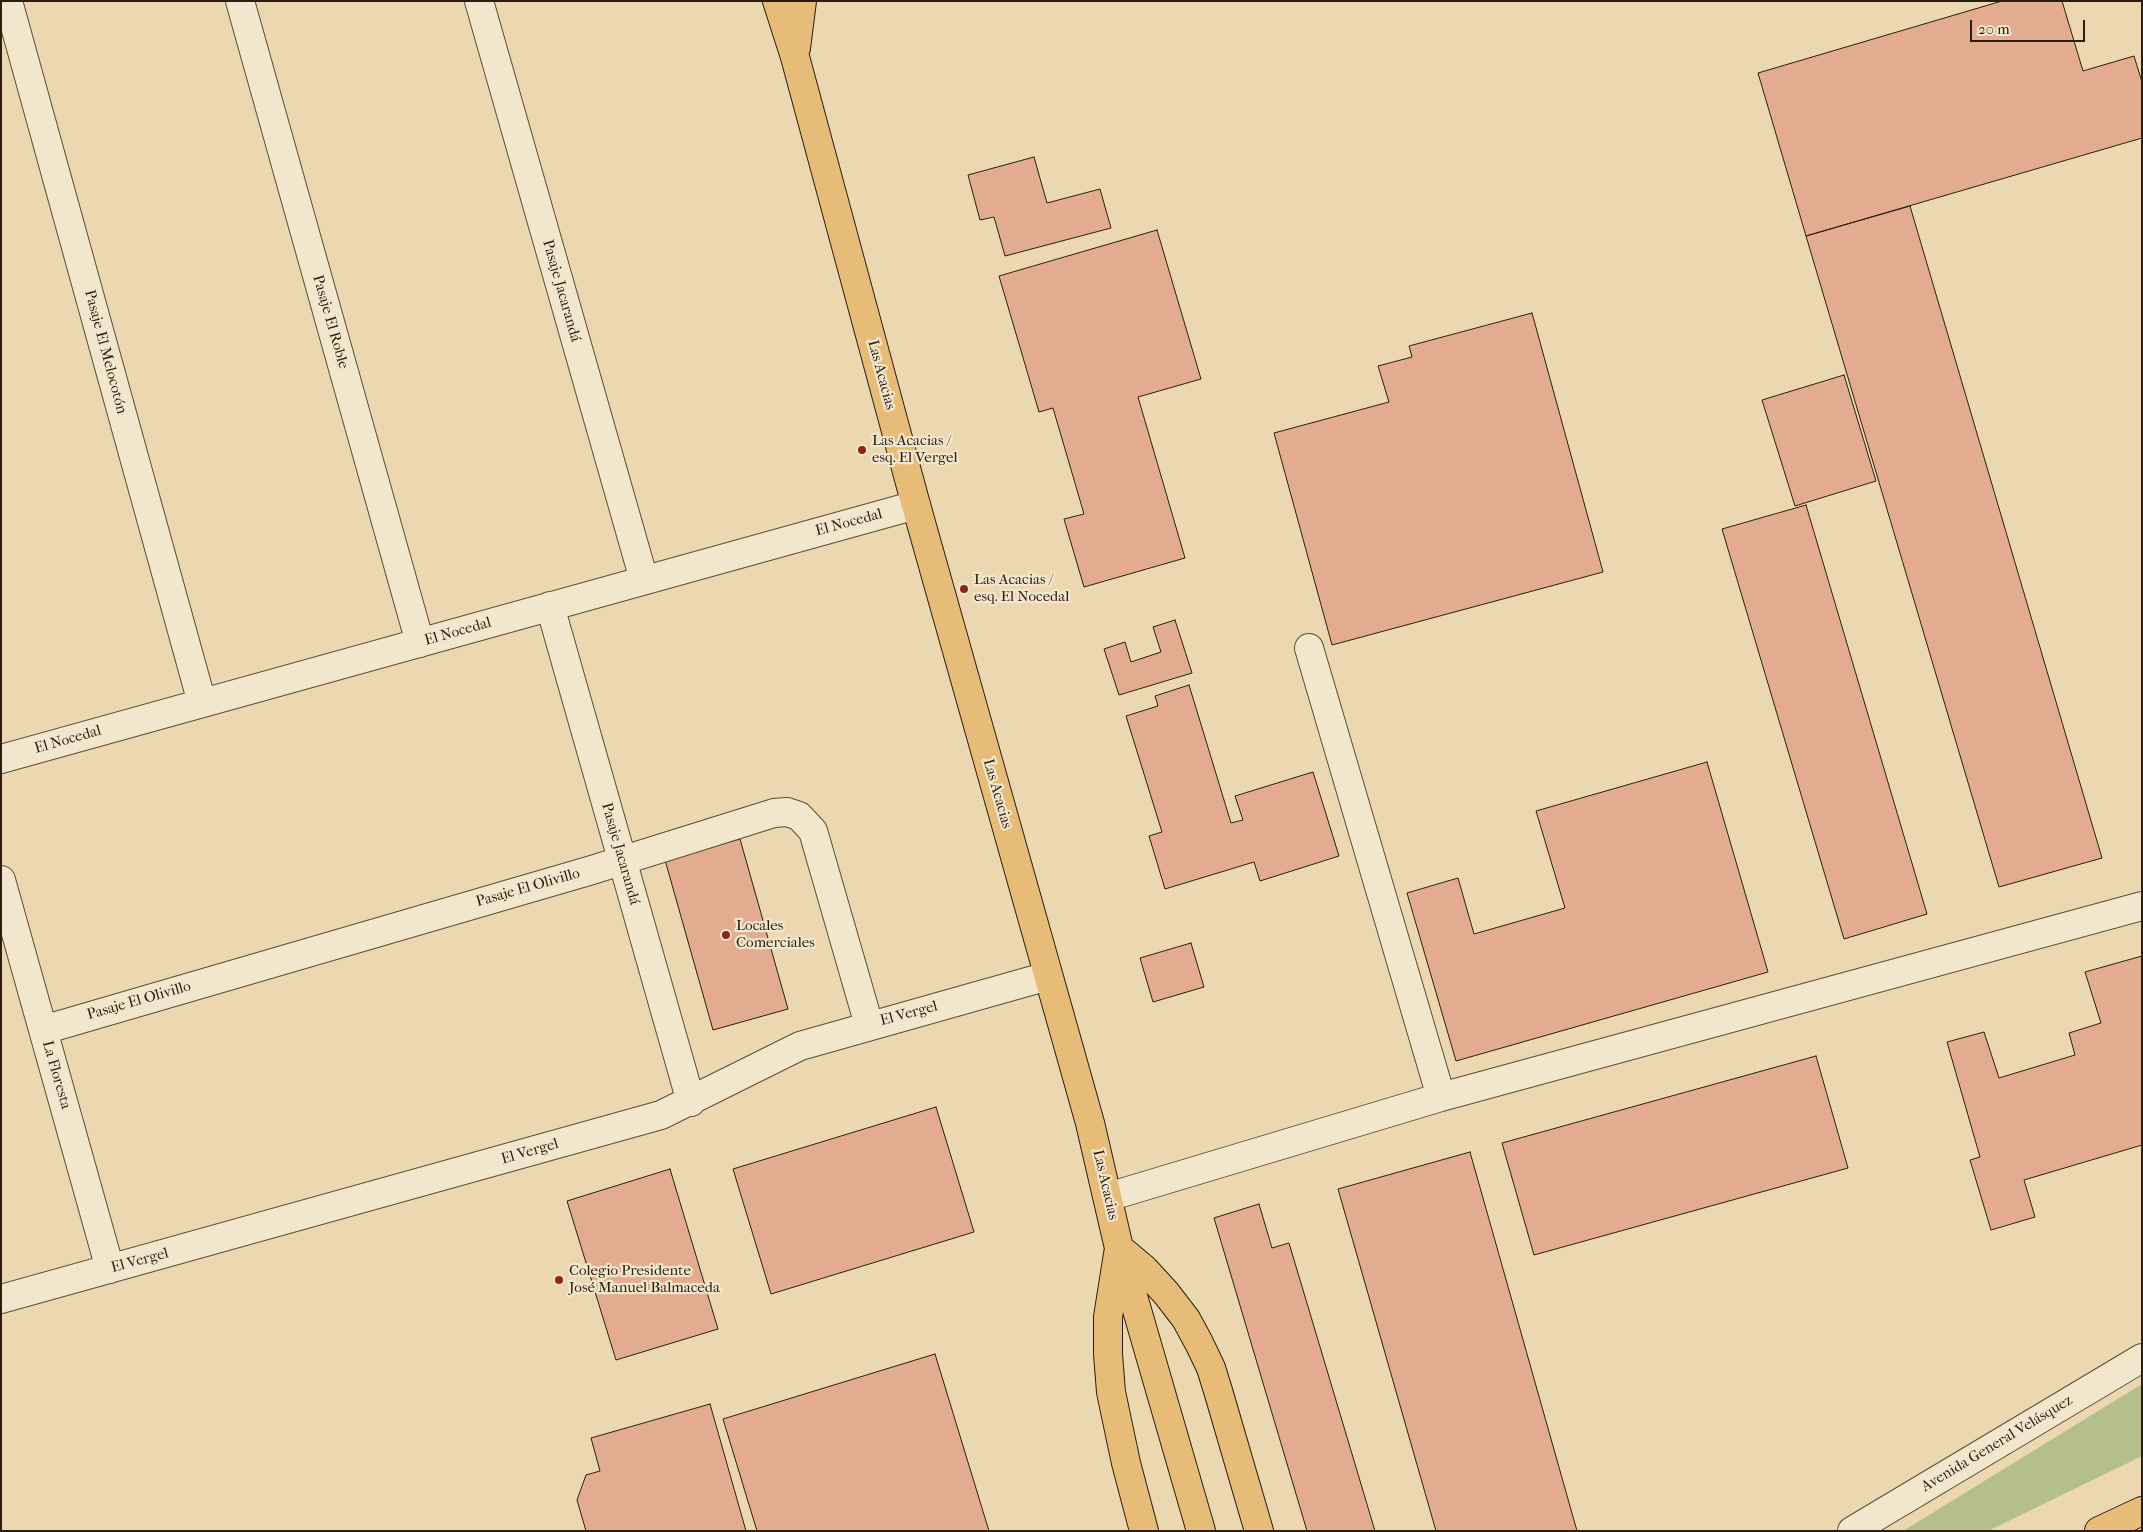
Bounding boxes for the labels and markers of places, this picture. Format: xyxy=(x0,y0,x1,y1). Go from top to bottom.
place label: Las Acacias / esq. El Vergel xyxy=(872,432,958,467)
marker: Las Acacias / esq. El Vergel xyxy=(856,444,868,456)
place label: Las Acacias / esq. El Nocedal xyxy=(974,571,1069,606)
marker: Las Acacias / esq. El Nocedal xyxy=(958,583,970,595)
place label: Locales Comerciales xyxy=(736,917,815,952)
marker: Locales Comerciales xyxy=(720,929,732,941)
place label: Colegio Presidente José Manuel Balmaceda xyxy=(569,1262,720,1297)
marker: Colegio Presidente José Manuel Balmaceda xyxy=(553,1274,565,1286)

